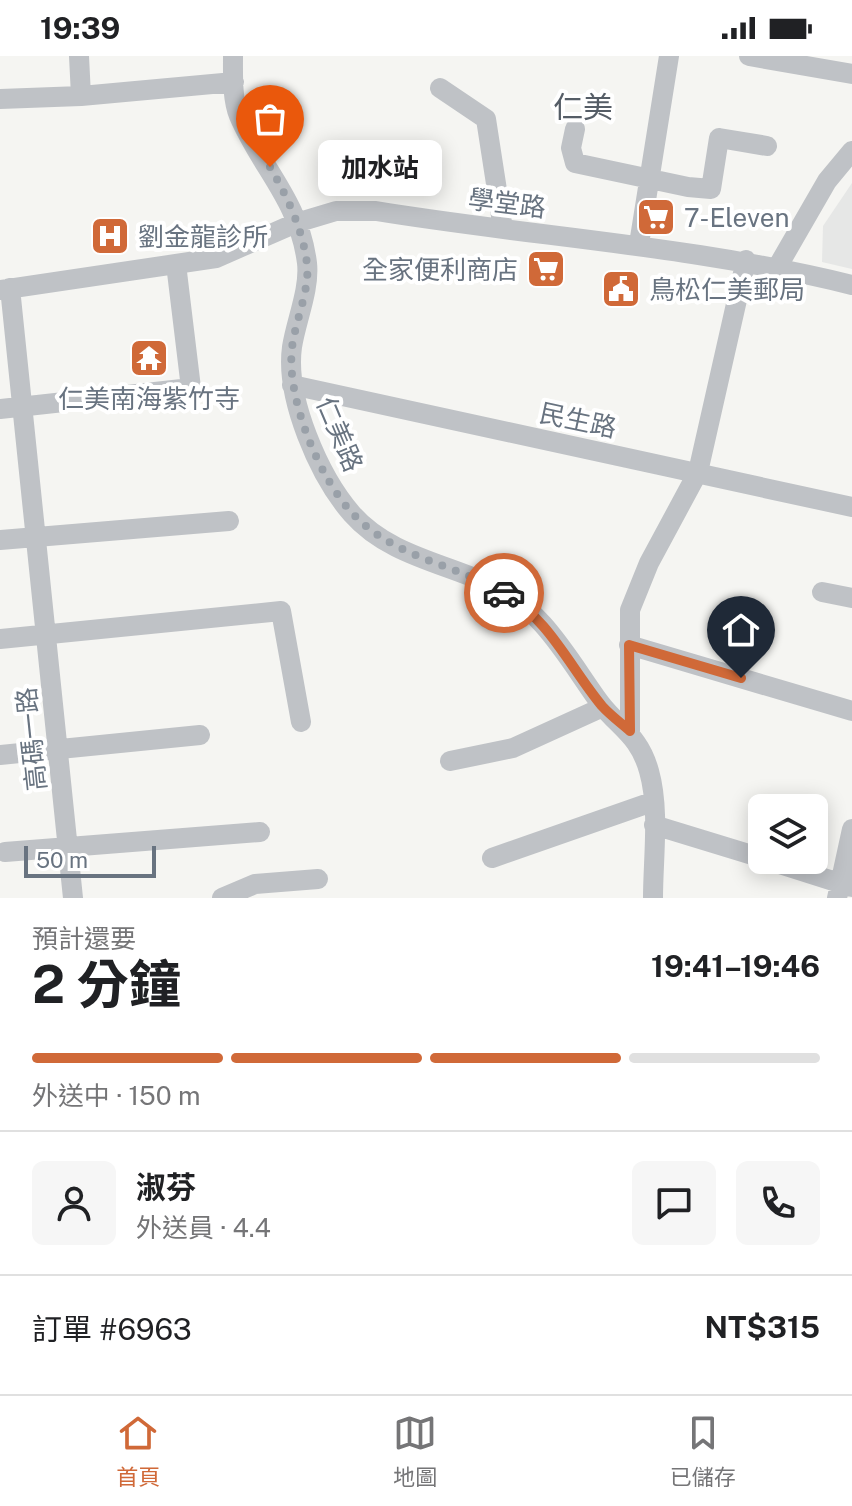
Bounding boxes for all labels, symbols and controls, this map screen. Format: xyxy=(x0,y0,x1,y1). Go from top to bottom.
text: 19:39 xyxy=(40,10,120,46)
pin xyxy=(236,85,304,167)
district label: 仁美 xyxy=(553,89,613,125)
icon: bag xyxy=(248,97,292,141)
callout: 加水站 xyxy=(318,139,442,195)
text: 加水站 xyxy=(341,152,419,183)
street label: 學堂路 xyxy=(466,183,548,223)
supermarket icon: 7-Eleven xyxy=(635,196,677,238)
place label: 7-Eleven xyxy=(684,202,790,233)
hospital icon: 劉金龍診所 xyxy=(89,215,131,257)
place label: 劉金龍診所 xyxy=(138,221,268,252)
supermarket icon: 全家便利商店 xyxy=(525,248,567,290)
place label: 全家便利商店 xyxy=(362,254,518,285)
public building icon: 鳥松仁美郵局 xyxy=(600,268,642,310)
place label: 鳥松仁美郵局 xyxy=(649,274,805,305)
temple icon: 仁美南海紫竹寺 xyxy=(128,337,170,379)
place label: 仁美南海紫竹寺 xyxy=(58,383,240,414)
street label: 仁美路 xyxy=(310,392,370,476)
street label: 民生路 xyxy=(537,397,619,443)
courier xyxy=(464,553,544,633)
icon: car xyxy=(482,571,526,615)
pin xyxy=(707,596,775,678)
icon: home xyxy=(719,608,763,652)
street label: 高碼一路 xyxy=(10,686,52,792)
map controls xyxy=(748,794,828,874)
button: layers xyxy=(748,794,828,874)
scale bar xyxy=(24,842,156,878)
text: 50 m xyxy=(36,847,88,873)
text: 預計還要 xyxy=(32,923,136,954)
text: 19:41–19:46 xyxy=(651,948,820,984)
text: 2 分鐘 xyxy=(32,954,181,1015)
text: 外送中 · 150 m xyxy=(32,1080,200,1111)
button: person xyxy=(32,1161,116,1245)
button: chat xyxy=(632,1161,716,1245)
button: phone xyxy=(736,1161,820,1245)
text: 淑芬 xyxy=(136,1169,196,1205)
text: 外送員 · 4.4 xyxy=(136,1212,271,1243)
text: NT$315 xyxy=(705,1309,820,1345)
text: 訂單 #6963 xyxy=(32,1311,192,1347)
tab: 首頁 xyxy=(116,1411,160,1491)
tab: 地圖 xyxy=(393,1411,437,1491)
tab: 已儲存 xyxy=(670,1411,736,1491)

